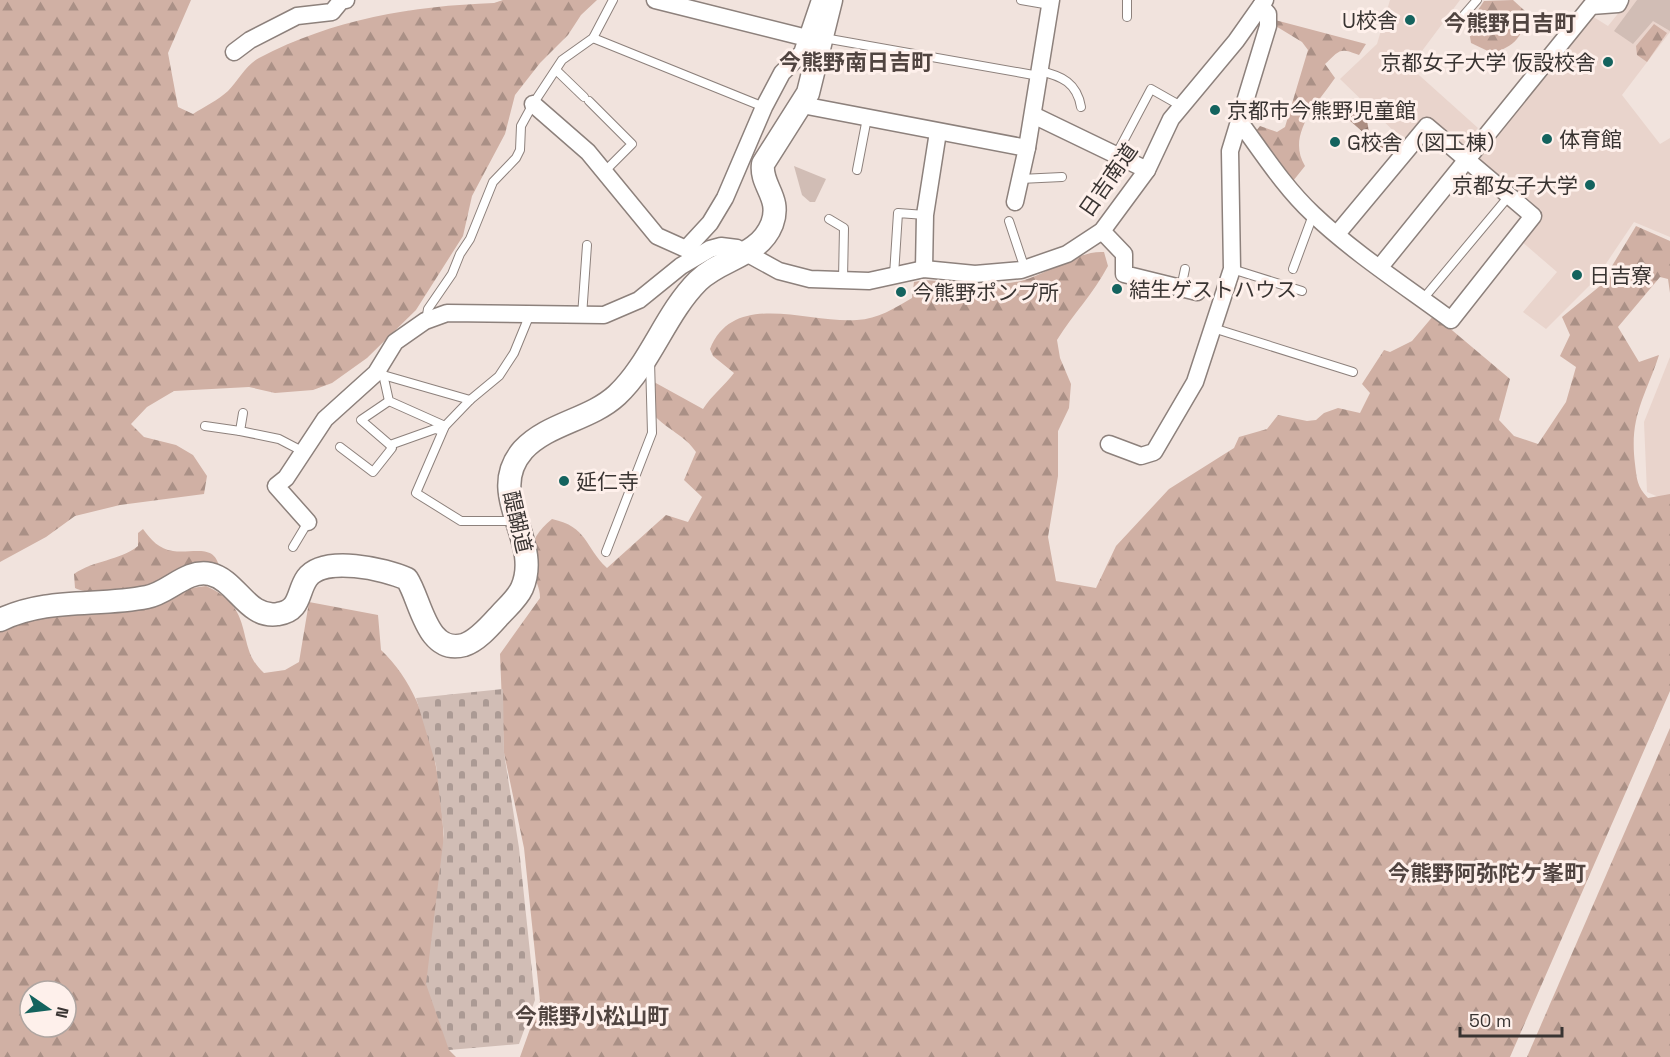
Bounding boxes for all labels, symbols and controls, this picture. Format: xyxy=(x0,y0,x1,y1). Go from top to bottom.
place label: U校舎 xyxy=(1342,7,1398,34)
district label: 今熊野日吉町 xyxy=(1444,9,1576,37)
marker: U校舎 xyxy=(1403,13,1417,27)
district label: 今熊野南日吉町 xyxy=(779,48,933,76)
place label: 京都女子大学 仮設校舎 xyxy=(1381,49,1596,76)
marker: 京都女子大学 仮設校舎 xyxy=(1601,55,1615,69)
place label: 京都市今熊野児童館 xyxy=(1227,97,1416,124)
marker: 京都市今熊野児童館 xyxy=(1208,103,1222,117)
place label: 体育館 xyxy=(1559,126,1622,153)
place label: G校舎（図工棟） xyxy=(1347,129,1508,156)
marker: 体育館 xyxy=(1540,132,1554,146)
marker: G校舎（図工棟） xyxy=(1328,135,1342,149)
street label: 日吉南道 xyxy=(1073,138,1143,222)
place label: 京都女子大学 xyxy=(1452,172,1578,199)
marker: 京都女子大学 xyxy=(1583,178,1597,192)
place label: 日吉寮 xyxy=(1589,262,1652,289)
marker: 日吉寮 xyxy=(1570,268,1584,282)
place label: 結生ゲストハウス xyxy=(1129,276,1297,303)
place label: 今熊野ポンプ所 xyxy=(913,279,1059,306)
marker: 結生ゲストハウス xyxy=(1110,282,1124,296)
marker: 今熊野ポンプ所 xyxy=(894,285,908,299)
place label: 延仁寺 xyxy=(576,468,639,495)
marker: 延仁寺 xyxy=(557,474,571,488)
street label: 醍醐道 xyxy=(498,488,538,556)
district label: 今熊野阿弥陀ケ峯町 xyxy=(1388,859,1586,887)
north arrow xyxy=(18,979,78,1039)
scale bar xyxy=(1460,1000,1562,1038)
district label: 今熊野小松山町 xyxy=(515,1002,669,1030)
text: N xyxy=(51,1005,74,1020)
text: 50 m xyxy=(1469,1009,1511,1032)

